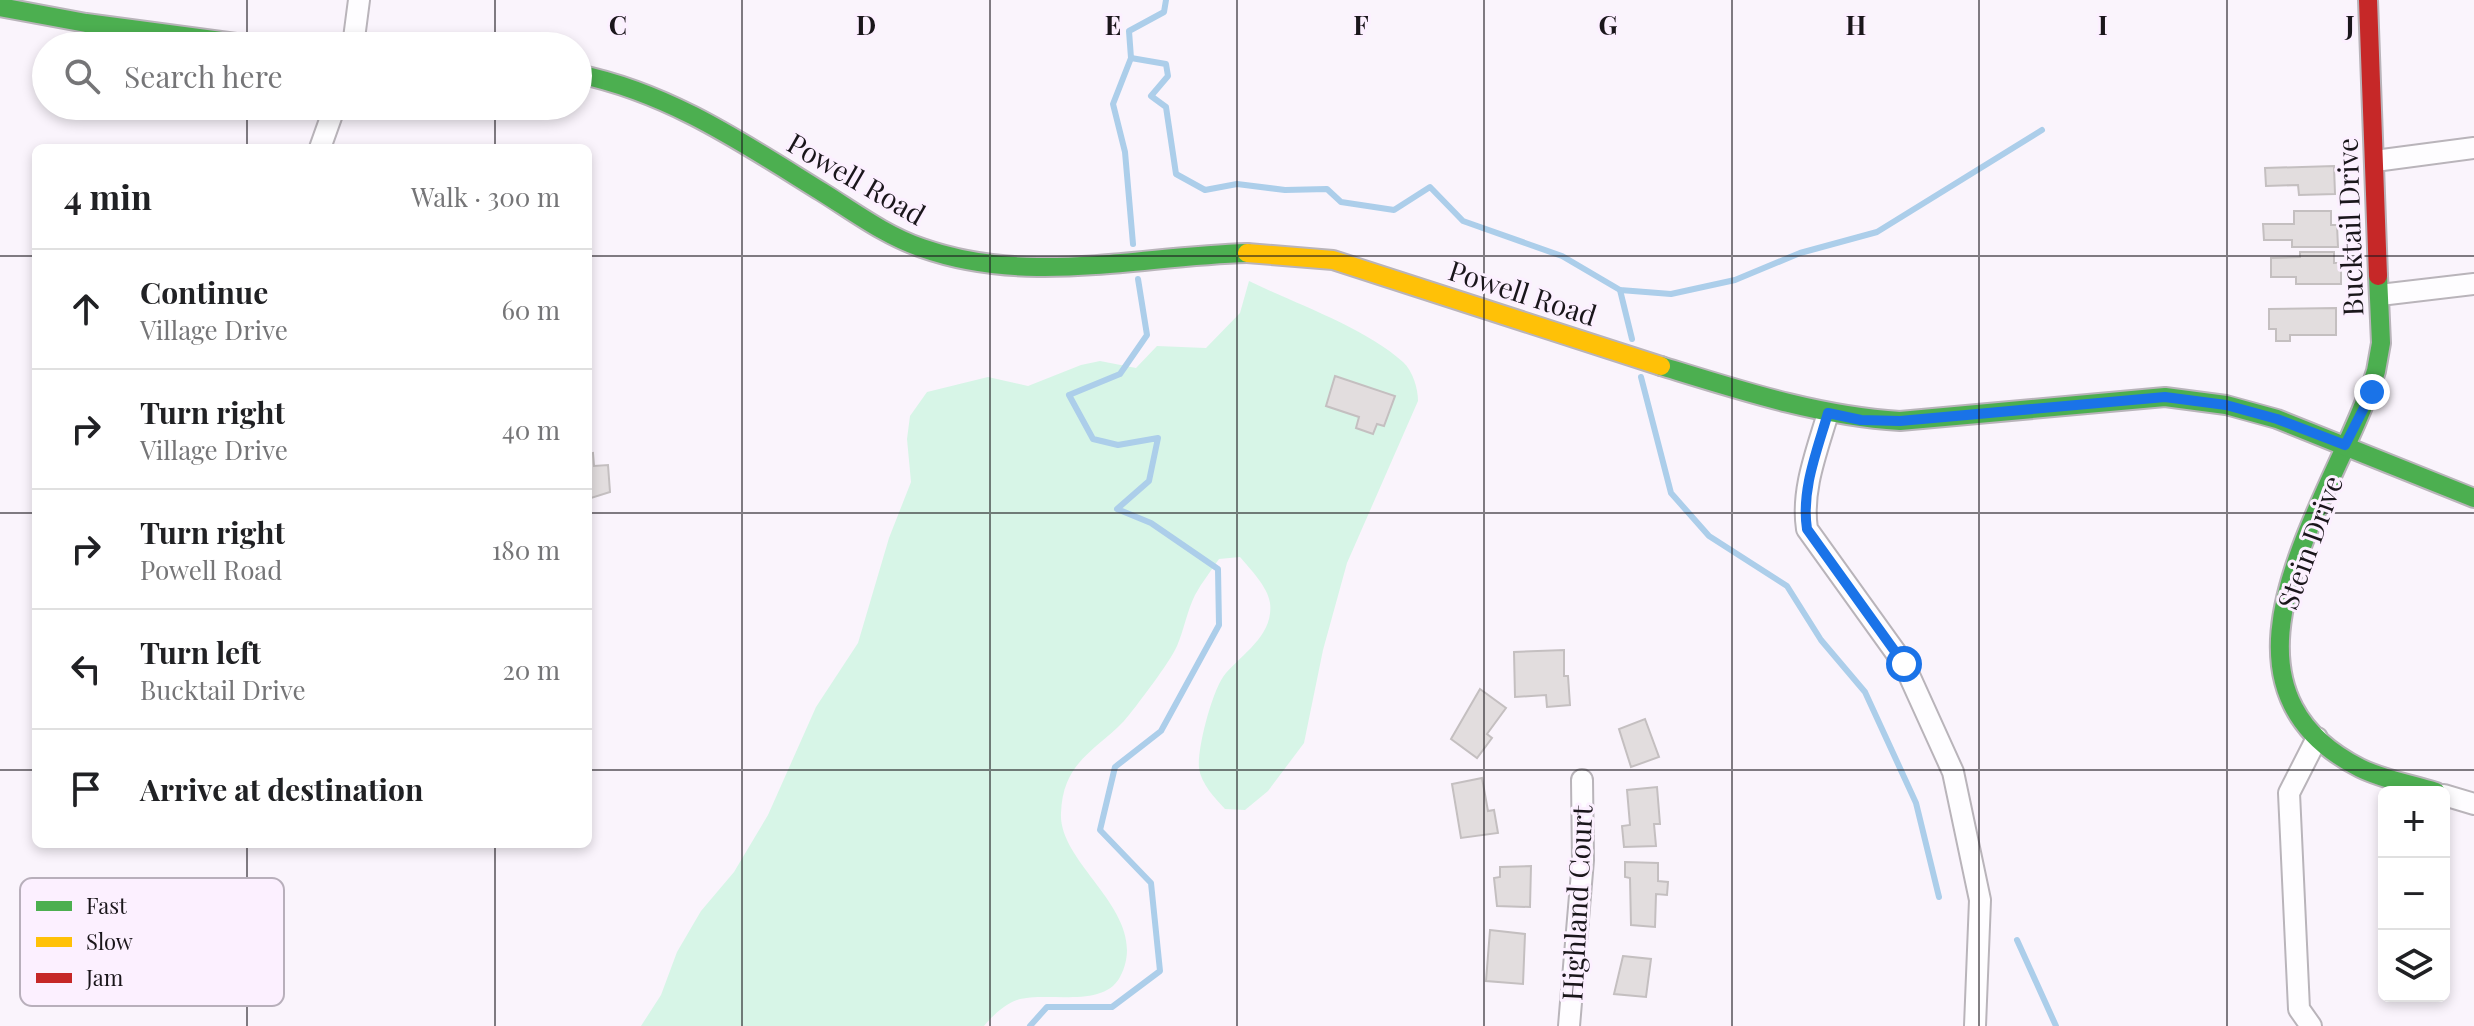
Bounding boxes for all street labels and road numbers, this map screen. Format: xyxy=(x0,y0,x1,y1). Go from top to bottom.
street label: Powell Road xyxy=(781,124,933,232)
street label: Bucktail Drive xyxy=(2327,137,2371,317)
street label: Powell Road xyxy=(1444,251,1602,333)
street label: Stein Drive xyxy=(2268,470,2350,614)
street label: Highland Court xyxy=(1552,803,1600,1002)

